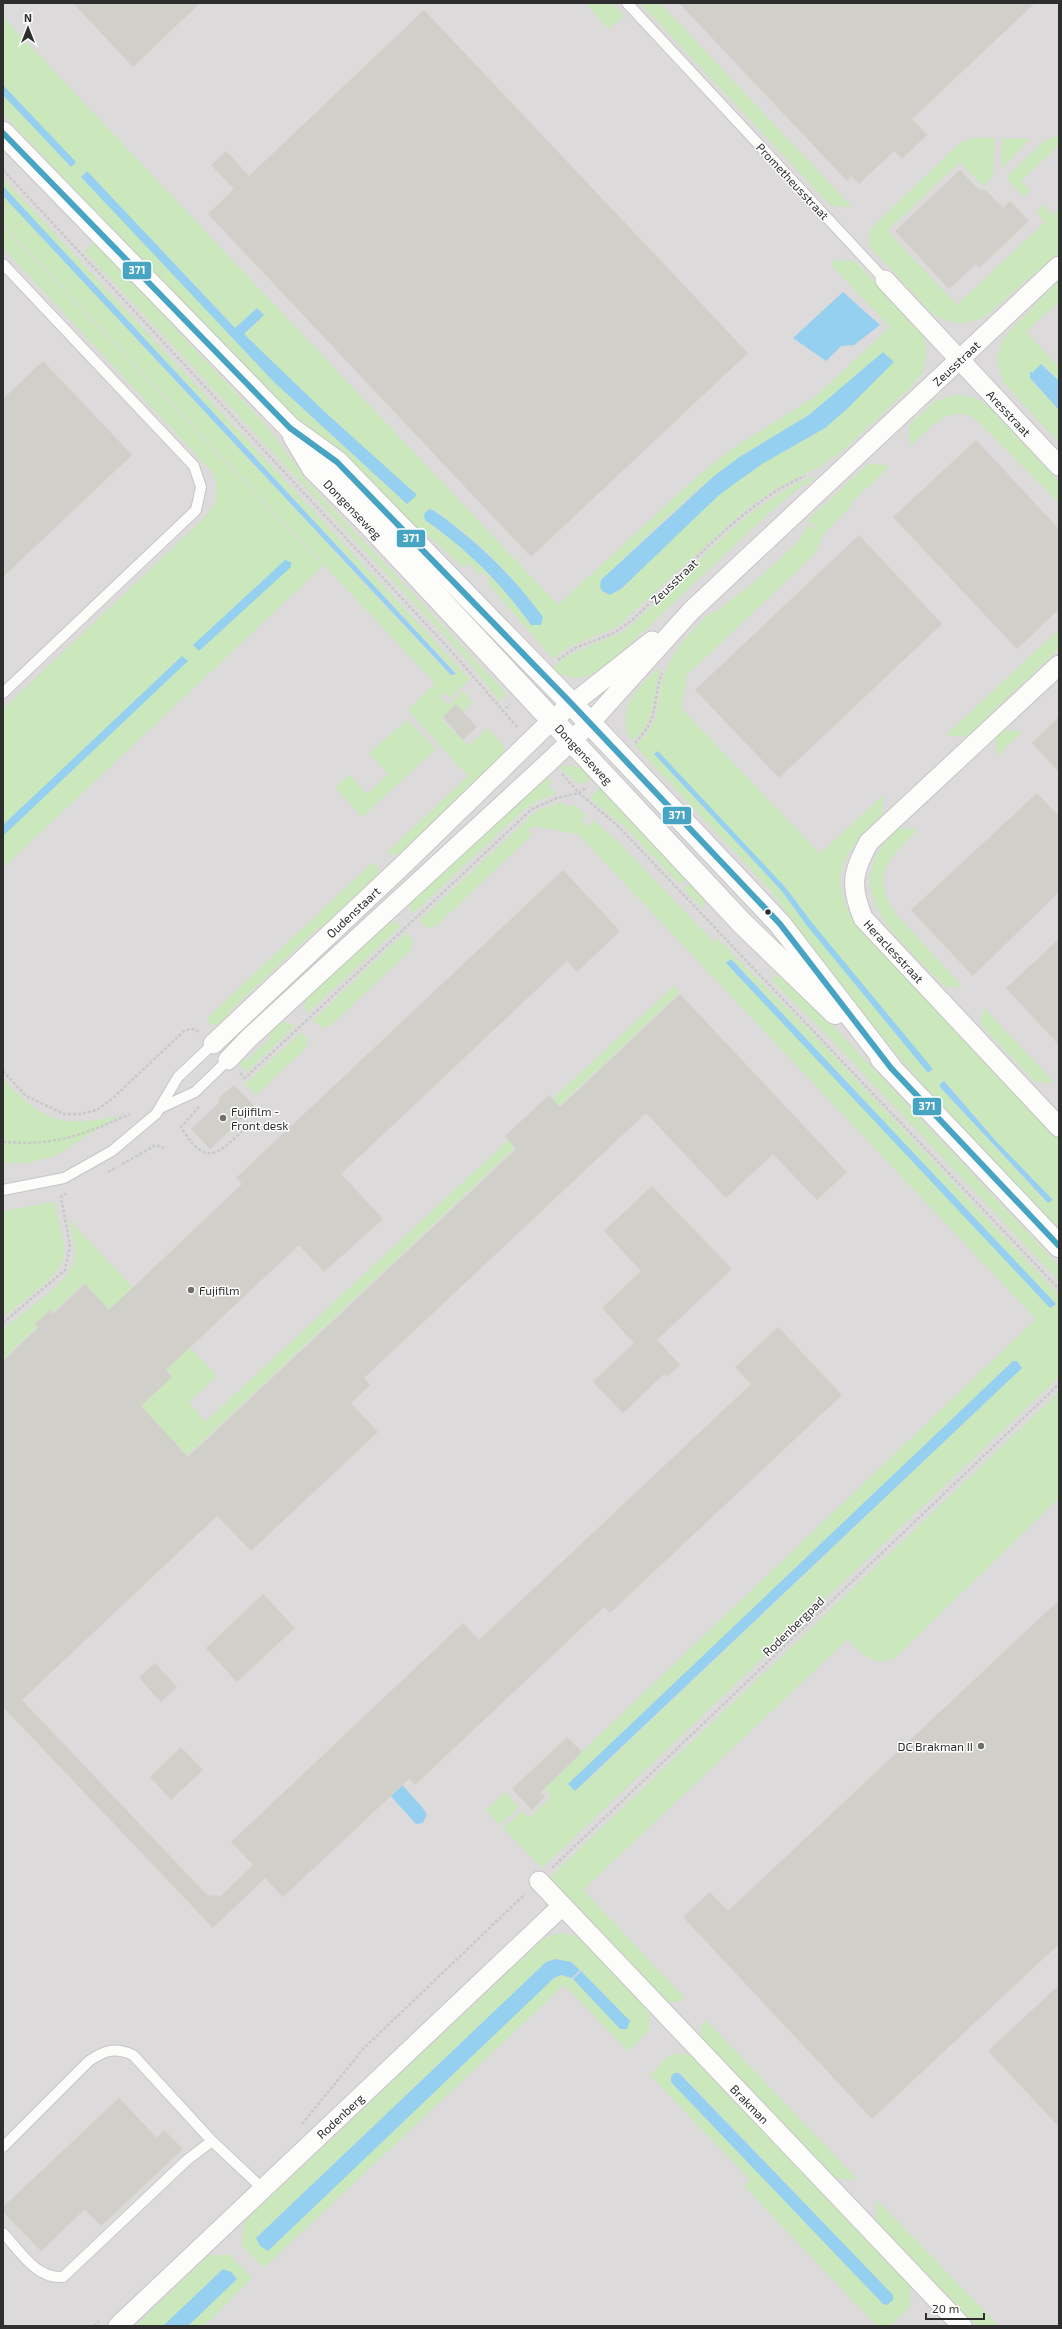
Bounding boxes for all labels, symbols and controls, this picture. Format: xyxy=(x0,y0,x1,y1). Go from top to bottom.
north arrow xyxy=(8,8,48,48)
text: N xyxy=(24,11,32,24)
street label: Prometheusstraat xyxy=(754,140,832,223)
line badge: 371 xyxy=(122,261,152,280)
text: 371 xyxy=(129,263,145,276)
street label: Zeusstraat xyxy=(930,337,983,388)
street label: Aresstraat xyxy=(984,387,1034,439)
street label: Dongenseweg xyxy=(321,476,385,542)
line badge: 371 xyxy=(396,529,426,548)
text: 371 xyxy=(403,531,419,544)
street label: Zeusstraat xyxy=(648,555,701,607)
street label: Dongenseweg xyxy=(553,721,616,787)
line badge: 371 xyxy=(662,806,692,825)
text: 371 xyxy=(669,808,685,821)
street label: Oudenstaart xyxy=(323,883,383,940)
unlabelled marker xyxy=(763,907,773,917)
street label: Heraclesstraat xyxy=(861,917,927,986)
line badge: 371 xyxy=(912,1097,942,1116)
text: 371 xyxy=(919,1099,935,1112)
place label: Fujifilm - Front desk xyxy=(231,1104,288,1132)
marker: Fujifilm - Front desk xyxy=(218,1113,228,1123)
place label: Fujifilm xyxy=(199,1283,239,1298)
marker: Fujifilm xyxy=(186,1285,196,1295)
street label: Rodenbergpad xyxy=(759,1593,827,1659)
place label: DC Brakman II xyxy=(898,1739,973,1753)
marker: DC Brakman II xyxy=(976,1741,986,1751)
street label: Brakman xyxy=(728,2082,772,2127)
street label: Rodenberg xyxy=(314,2090,367,2141)
scale bar xyxy=(926,2295,984,2321)
text: 20 m xyxy=(932,2301,959,2315)

